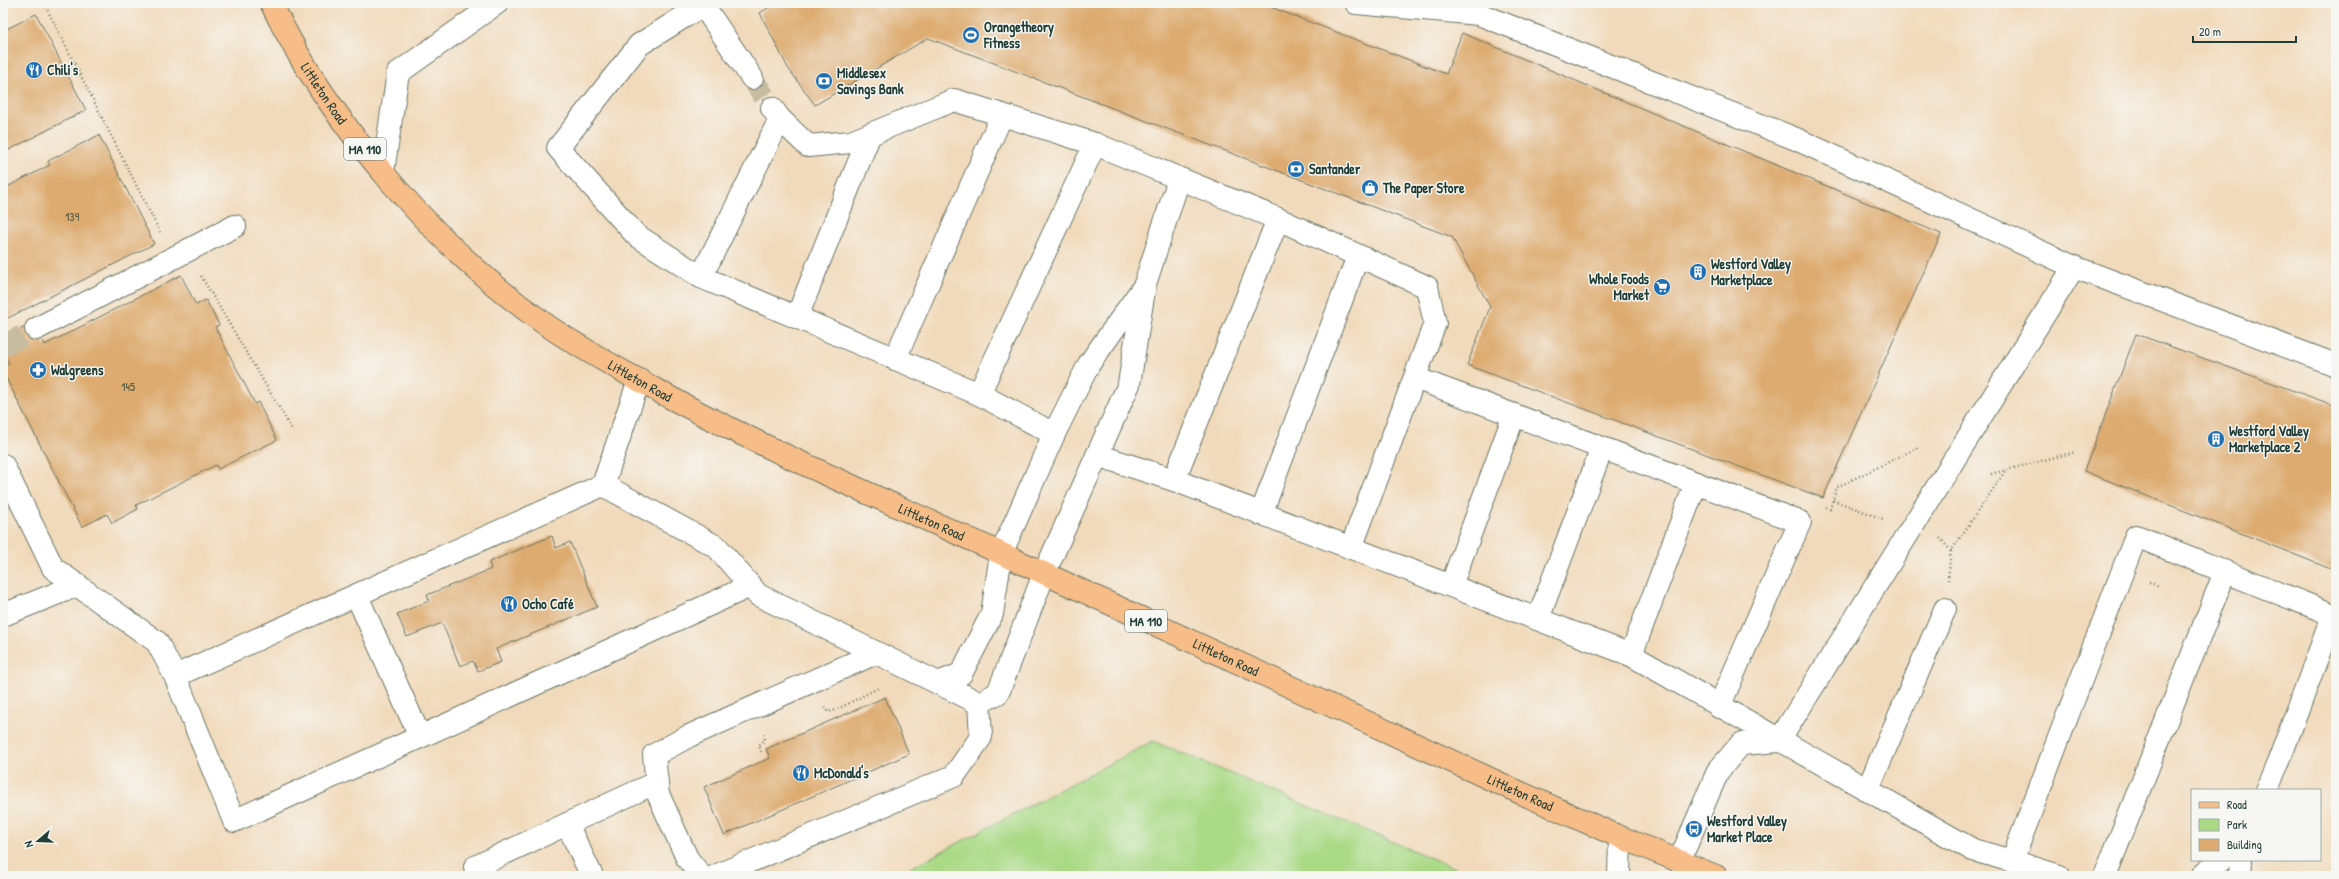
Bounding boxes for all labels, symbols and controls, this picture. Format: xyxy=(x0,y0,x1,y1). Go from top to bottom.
place label: Orangetheory Fitness xyxy=(983,17,1054,52)
scale bar xyxy=(2193,18,2296,44)
text: 20 m xyxy=(2199,23,2221,40)
sports icon: Orangetheory Fitness xyxy=(961,25,981,45)
street label: Littleton Road xyxy=(297,59,352,128)
restaurant icon: Chili's xyxy=(24,60,44,80)
place label: Chili's xyxy=(47,60,79,79)
place label: Middlesex Savings Bank xyxy=(837,63,904,100)
bank icon: Middlesex Savings Bank xyxy=(814,71,834,91)
road number: MA 110 xyxy=(344,138,386,160)
bank icon: Santander xyxy=(1286,159,1306,179)
place label: Santander xyxy=(1309,159,1361,178)
shop icon: The Paper Store xyxy=(1360,178,1380,198)
place label: The Paper Store xyxy=(1382,178,1465,199)
house number: 139 xyxy=(65,208,80,225)
place label: Westford Valley Marketplace xyxy=(1711,254,1791,291)
building icon: Westford Valley Marketplace xyxy=(1688,262,1708,282)
place label: Whole Foods Market xyxy=(1589,269,1650,304)
supermarket icon: Whole Foods Market xyxy=(1652,277,1672,297)
street label: Littleton Road xyxy=(605,355,676,406)
pharmacy icon: Walgreens xyxy=(28,360,48,380)
place label: Walgreens xyxy=(51,360,104,381)
house number: 145 xyxy=(121,378,135,395)
place label: Westford Valley Marketplace 2 xyxy=(2229,421,2309,458)
building icon: Westford Valley Marketplace 2 xyxy=(2206,429,2226,449)
street label: Littleton Road xyxy=(896,498,968,545)
restaurant icon: Ocho Café xyxy=(499,594,519,614)
place label: Ocho Café xyxy=(522,594,574,613)
road number: MA 110 xyxy=(1125,610,1167,632)
street label: Littleton Road xyxy=(1190,633,1263,680)
restaurant icon: McDonald's xyxy=(791,763,811,783)
place label: McDonald's xyxy=(814,763,869,782)
street label: Littleton Road xyxy=(1485,769,1557,815)
legend xyxy=(2191,789,2321,861)
text: Road xyxy=(2227,796,2247,813)
place label: Westford Valley Market Place xyxy=(1707,811,1787,846)
text: Park xyxy=(2227,816,2247,833)
bus stop icon: Westford Valley Market Place xyxy=(1684,819,1704,839)
north arrow xyxy=(18,821,58,861)
text: Building xyxy=(2227,836,2262,853)
text: N xyxy=(21,839,36,849)

